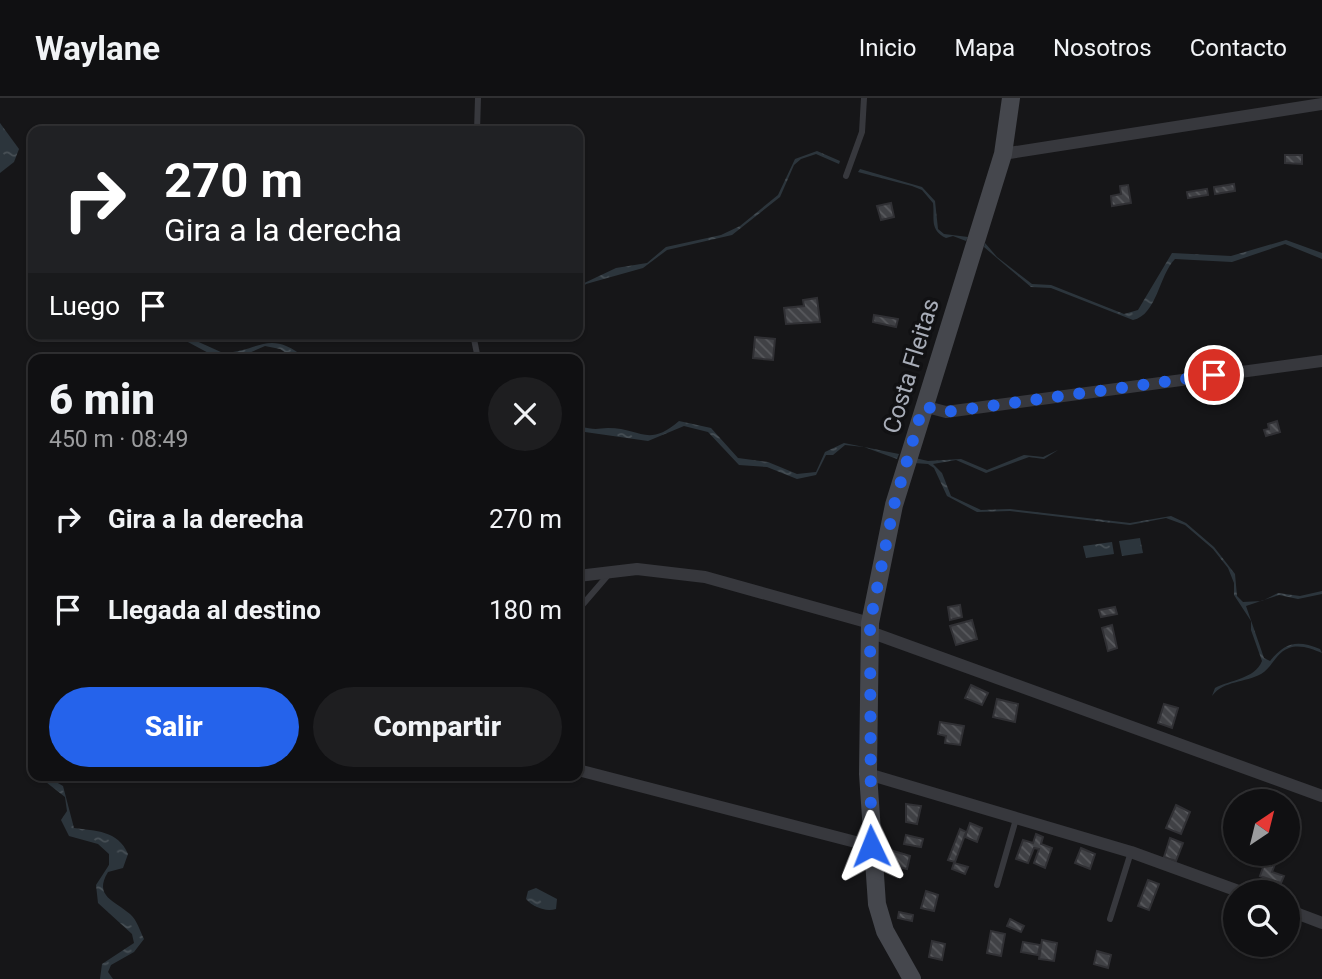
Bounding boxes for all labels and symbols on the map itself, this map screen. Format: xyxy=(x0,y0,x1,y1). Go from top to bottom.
street label: Costa Fleitas xyxy=(877,295,945,437)
pin xyxy=(1184,345,1244,405)
north arrow xyxy=(1223,789,1300,866)
position arrow xyxy=(834,809,908,883)

